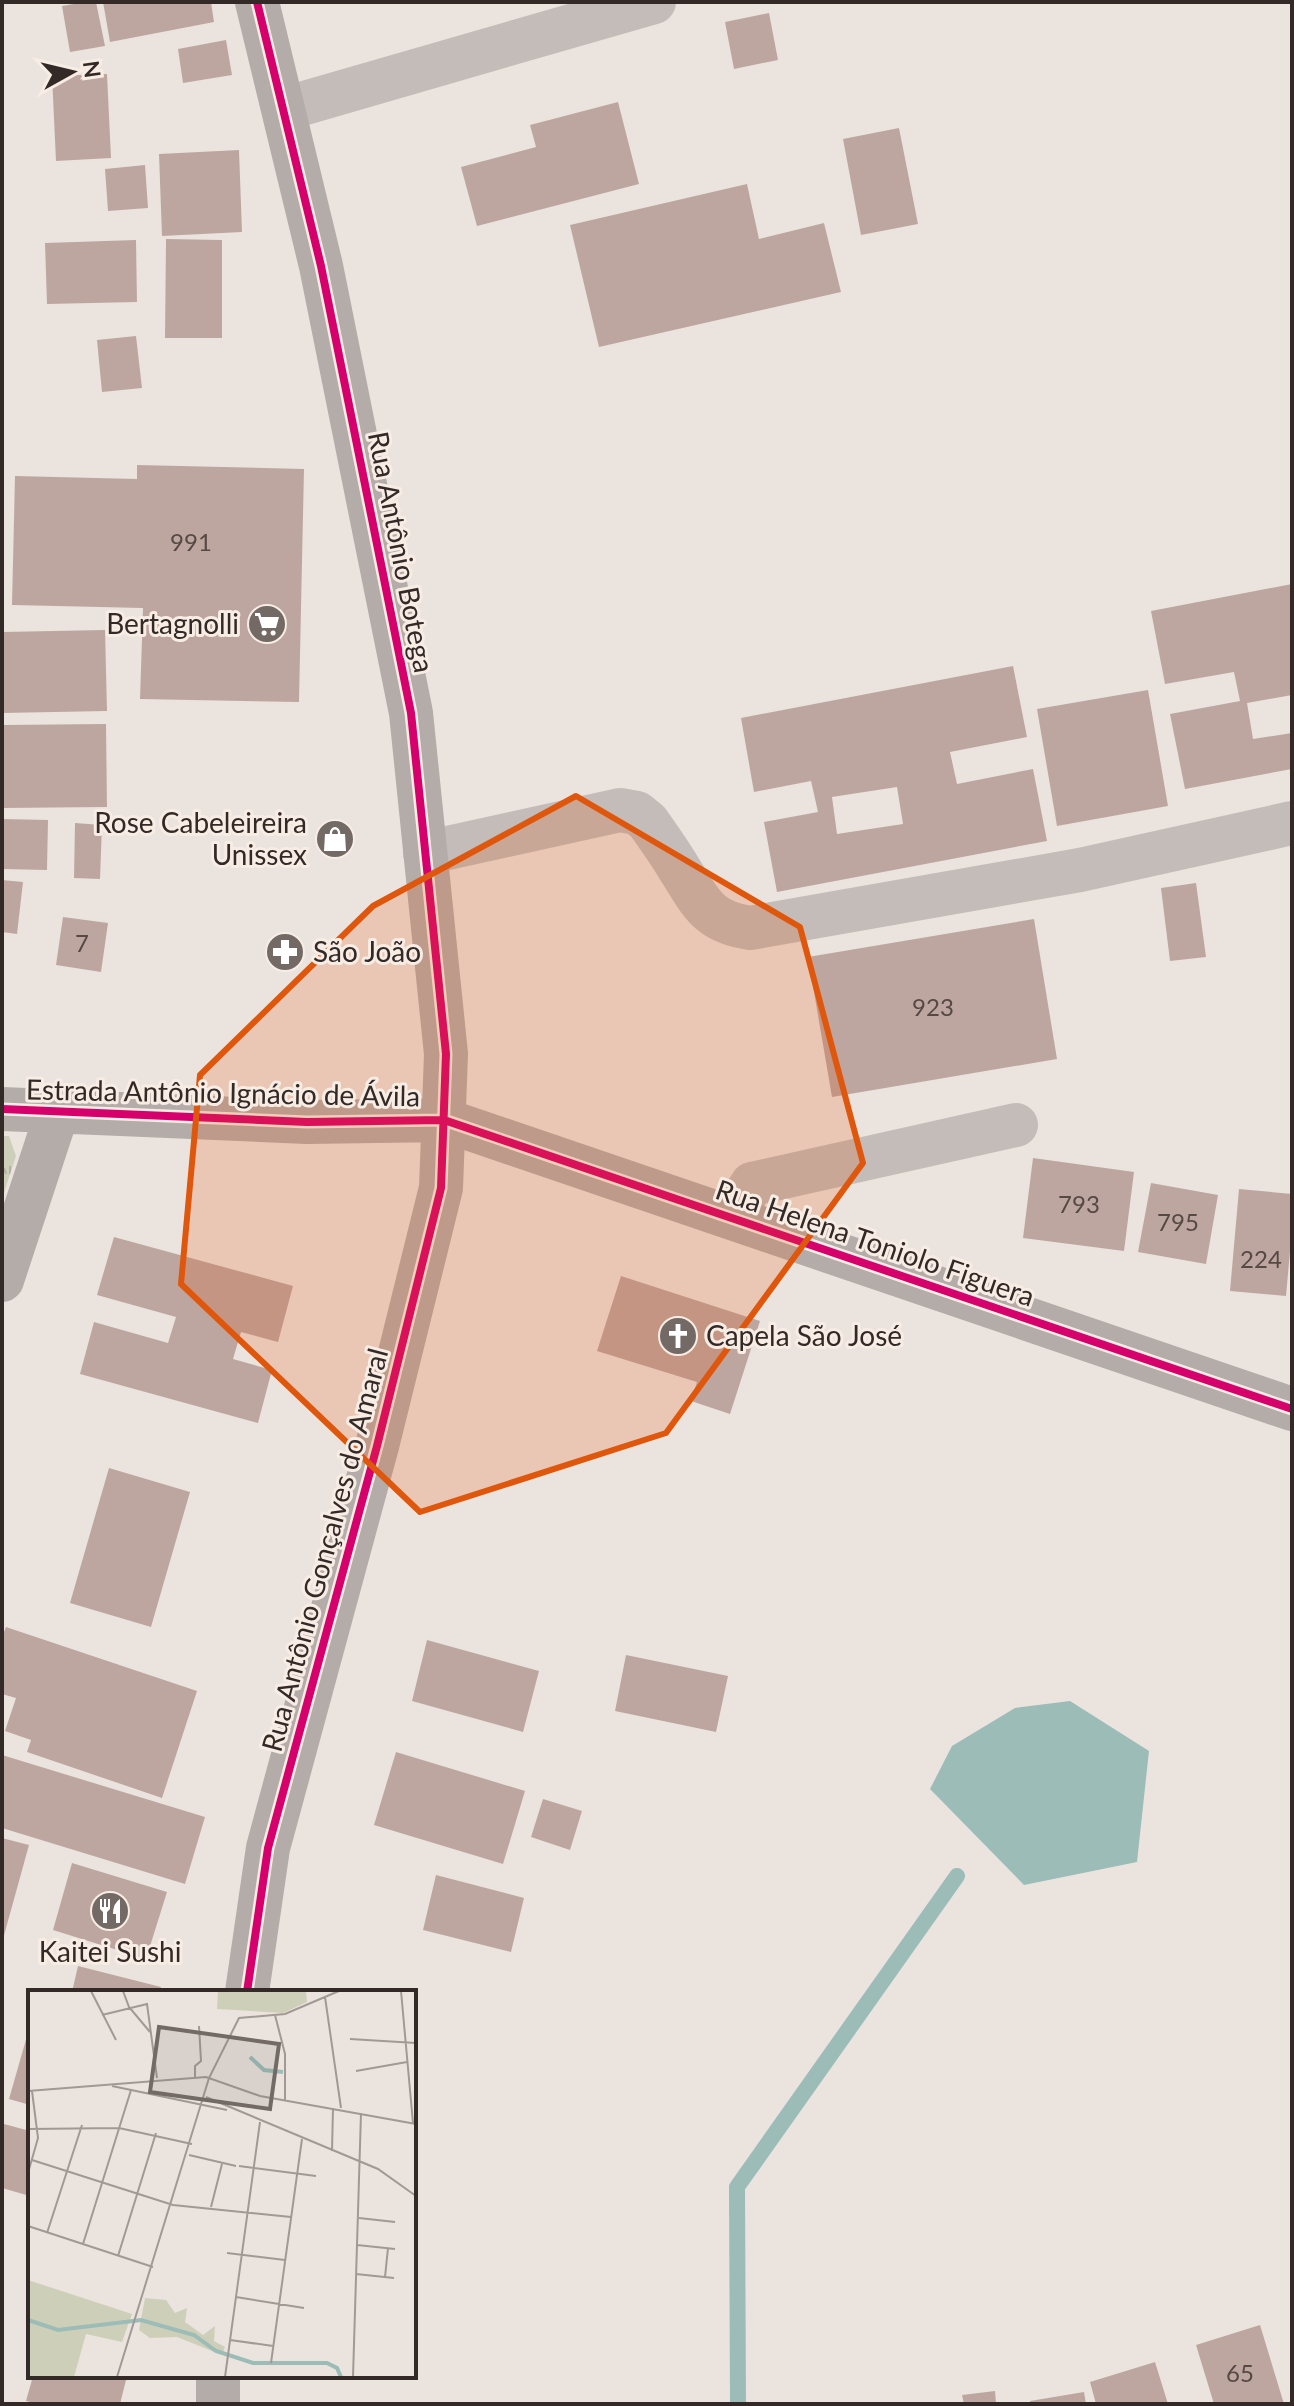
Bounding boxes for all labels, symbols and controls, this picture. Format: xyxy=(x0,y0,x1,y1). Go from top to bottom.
north arrow xyxy=(32,32,112,112)
text: N xyxy=(78,59,107,79)
street label: Rua Antônio Botega xyxy=(362,428,442,675)
house number: 991 xyxy=(170,527,212,556)
supermarket icon: Bertagnolli xyxy=(246,603,288,645)
place label: Bertagnolli xyxy=(106,606,239,640)
place label: Rose Cabeleireira Unissex xyxy=(94,805,307,871)
shop icon: Rose Cabeleireira Unissex xyxy=(314,818,356,860)
house number: 7 xyxy=(75,928,89,957)
pharmacy icon: São João xyxy=(264,931,306,973)
place label: São João xyxy=(313,934,421,968)
house number: 923 xyxy=(912,992,954,1021)
street label: Estrada Antônio Ignácio de Ávila xyxy=(26,1072,420,1112)
street label: Rua Helena Toniolo Figuera xyxy=(711,1171,1039,1313)
house number: 793 xyxy=(1058,1189,1100,1218)
house number: 795 xyxy=(1157,1207,1199,1236)
house number: 224 xyxy=(1240,1244,1282,1273)
church icon: Capela São José xyxy=(657,1315,699,1357)
place label: Capela São José xyxy=(706,1318,902,1352)
street label: Rua Antônio Gonçalves do Amaral xyxy=(254,1344,394,1755)
restaurant icon: Kaitei Sushi xyxy=(89,1890,131,1932)
place label: Kaitei Sushi xyxy=(39,1934,181,1968)
inset map xyxy=(28,1990,416,2378)
house number: 65 xyxy=(1226,2358,1254,2387)

